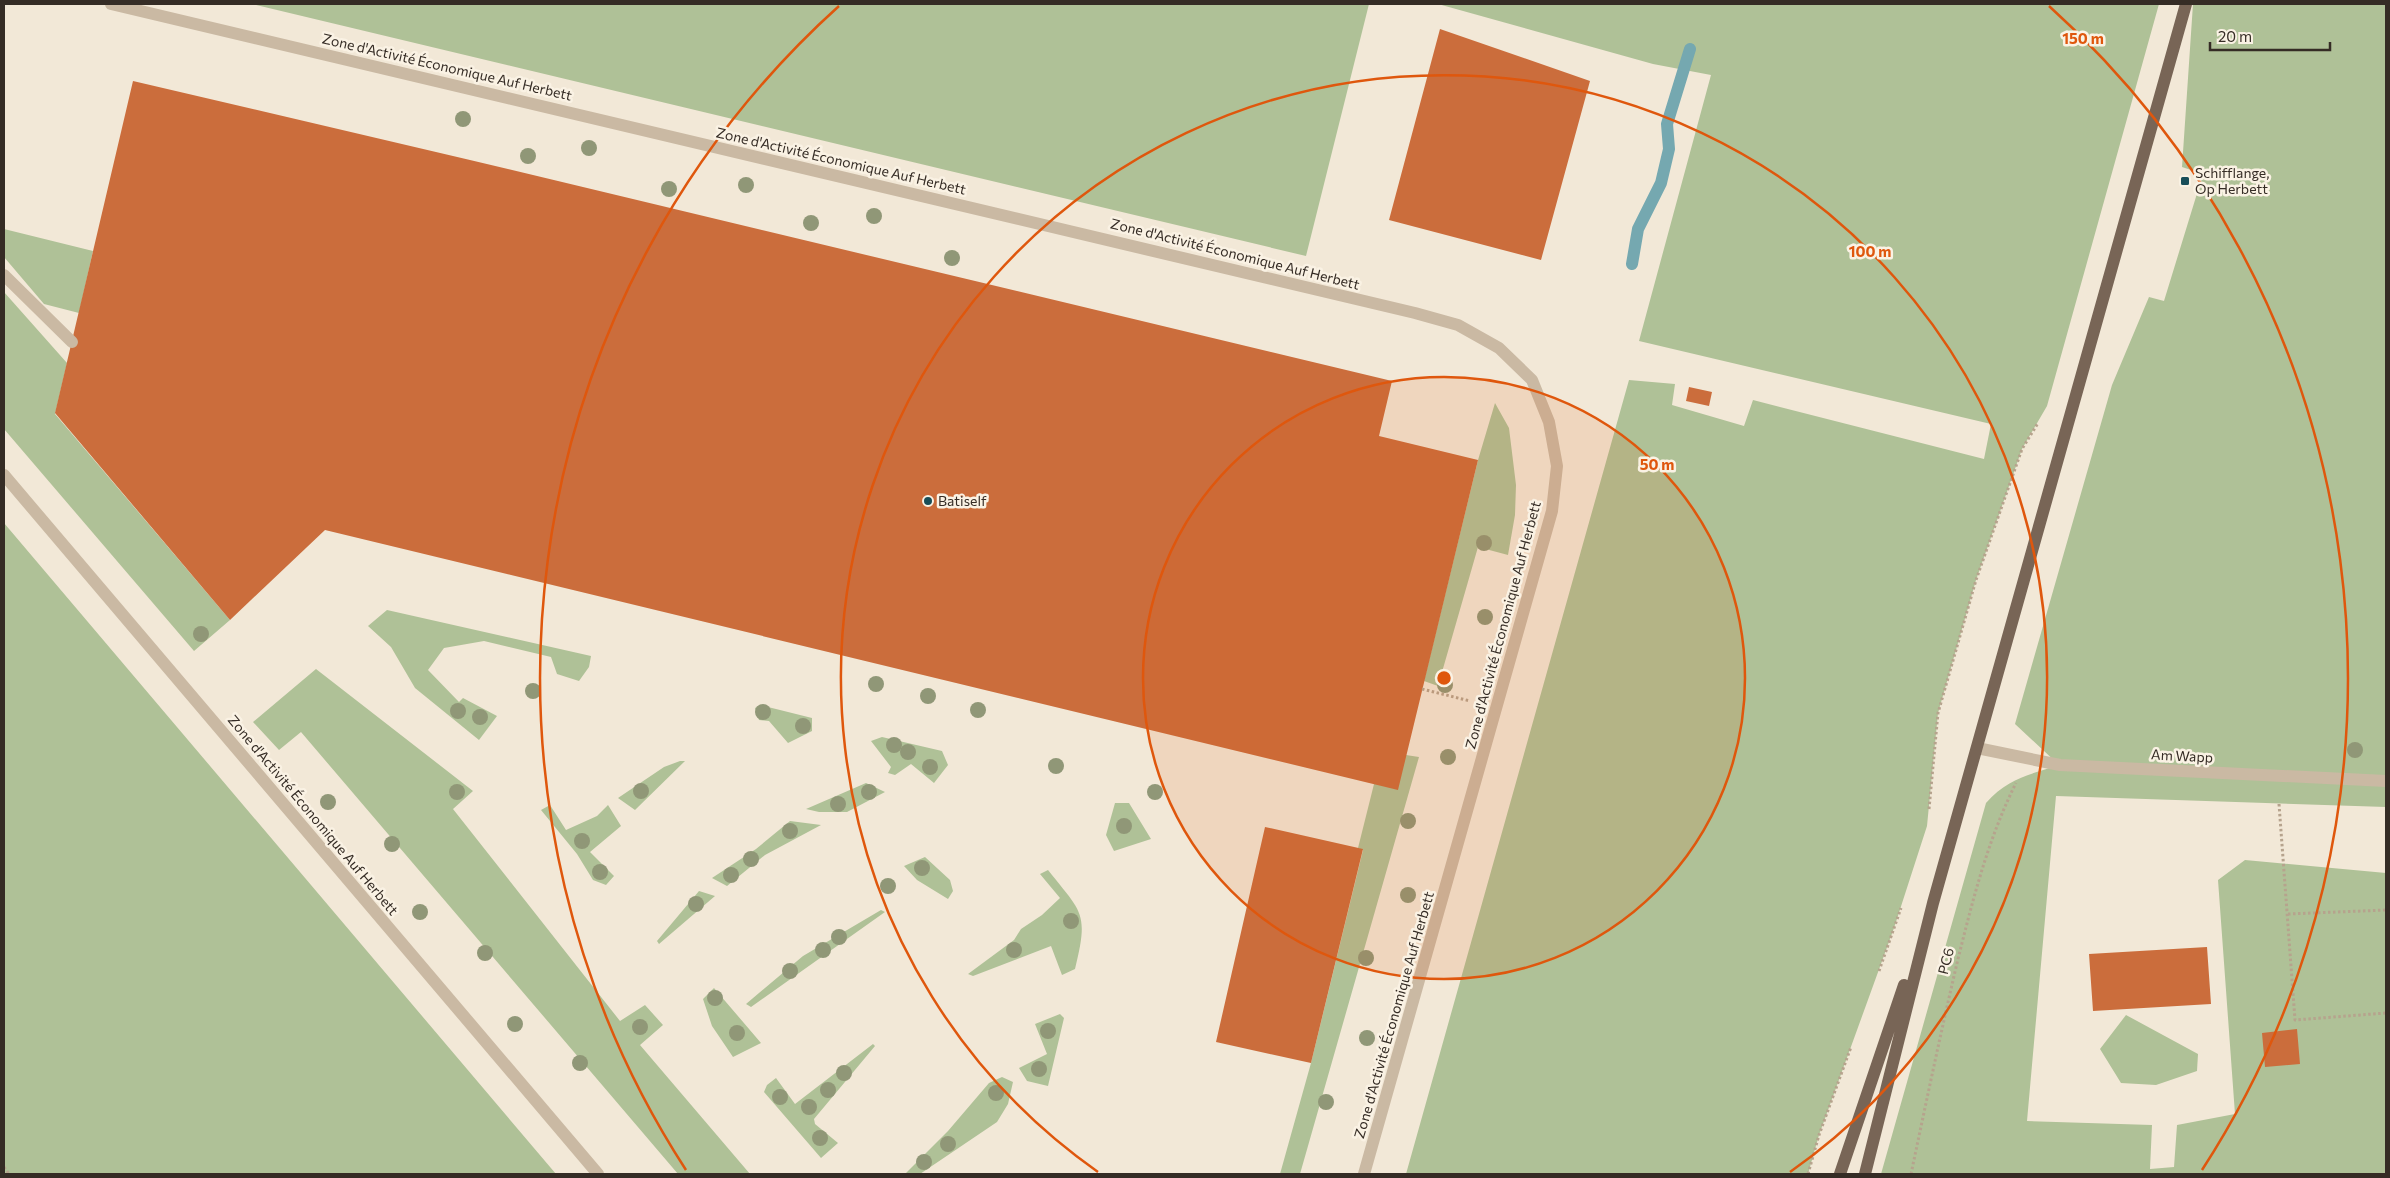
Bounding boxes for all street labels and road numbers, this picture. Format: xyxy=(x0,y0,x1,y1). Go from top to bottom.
street label: Zone d'Activité Économique Auf Herbett xyxy=(320,29,574,104)
street label: Zone d'Activité Économique Auf Herbett xyxy=(714,123,968,198)
street label: Zone d'Activité Économique Auf Herbett xyxy=(1109,214,1362,293)
street label: Zone d'Activité Économique Auf Herbett xyxy=(1461,499,1544,751)
street label: Zone d'Activité Économique Auf Herbett xyxy=(225,711,402,918)
street label: Am Wapp xyxy=(2151,745,2213,766)
street label: Zone d'Activité Économique Auf Herbett xyxy=(1350,889,1437,1140)
street label: PC6 xyxy=(1934,946,1957,976)

